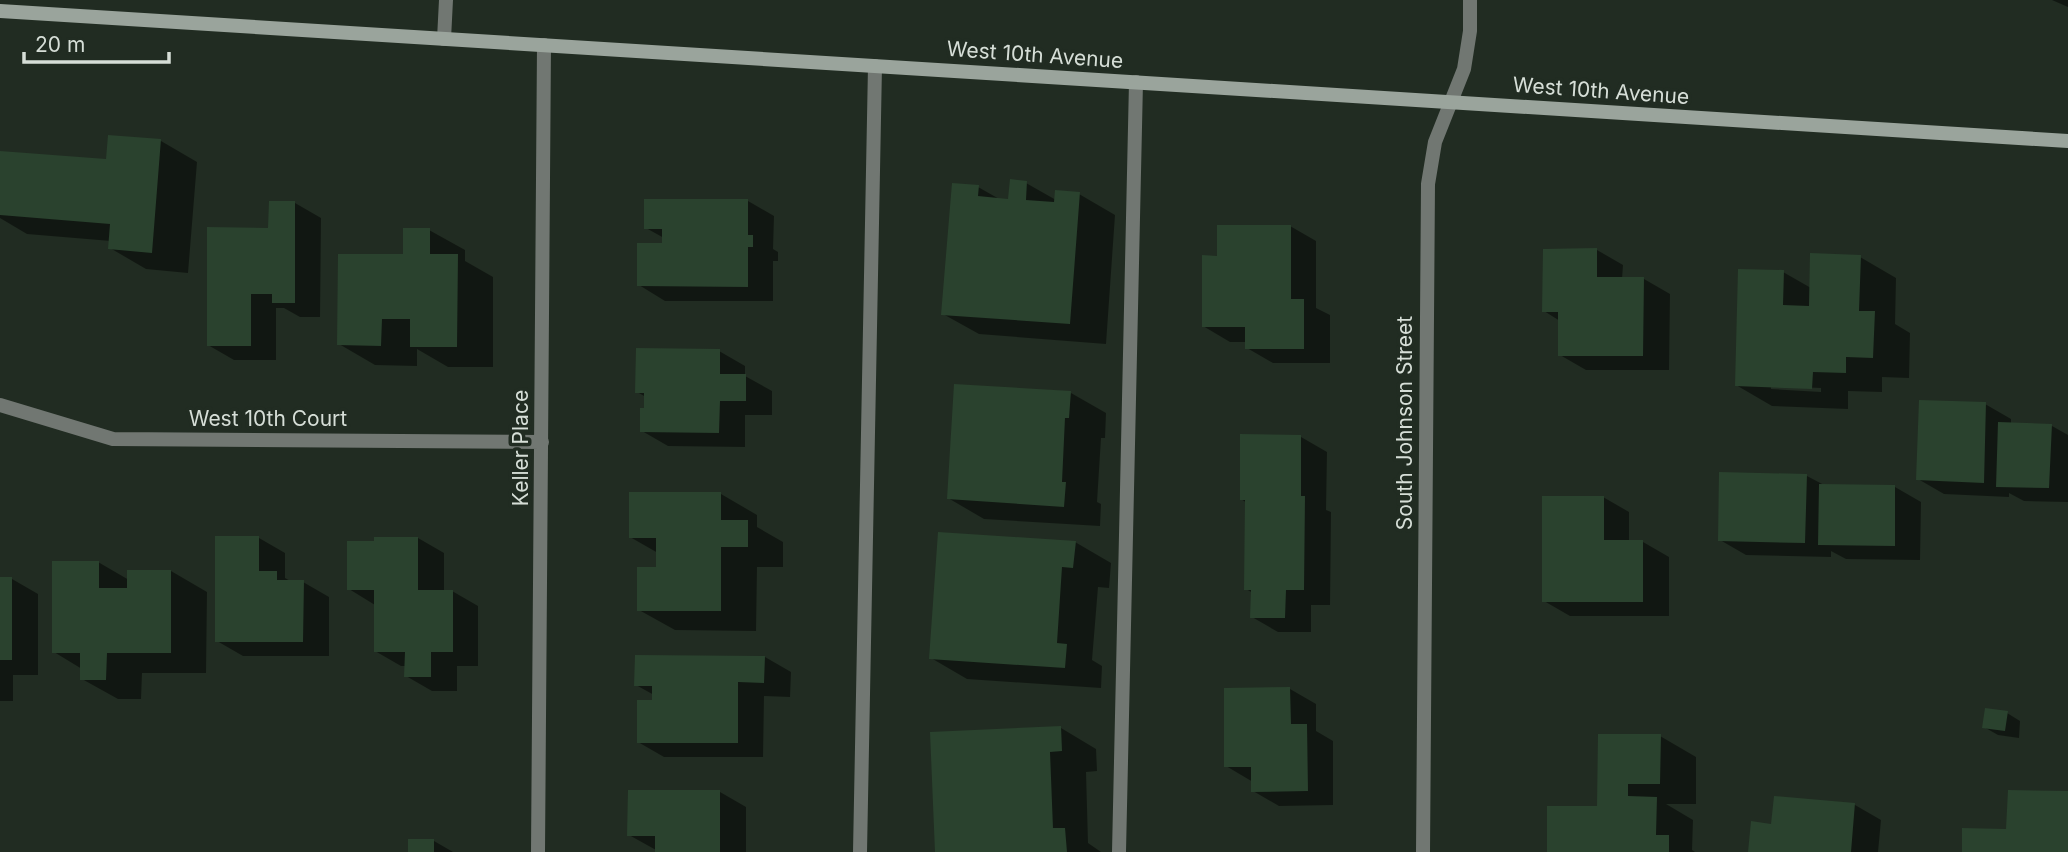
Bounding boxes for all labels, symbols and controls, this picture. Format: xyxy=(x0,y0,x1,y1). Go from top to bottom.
scale bar xyxy=(24,21,170,65)
text: 20 m xyxy=(35,32,85,57)
street label: West 10th Avenue xyxy=(946,36,1124,73)
street label: West 10th Avenue xyxy=(1512,72,1690,109)
street label: South Johnson Street xyxy=(1392,316,1417,530)
street label: Keller Place xyxy=(508,390,533,506)
street label: West 10th Court xyxy=(189,406,347,431)

